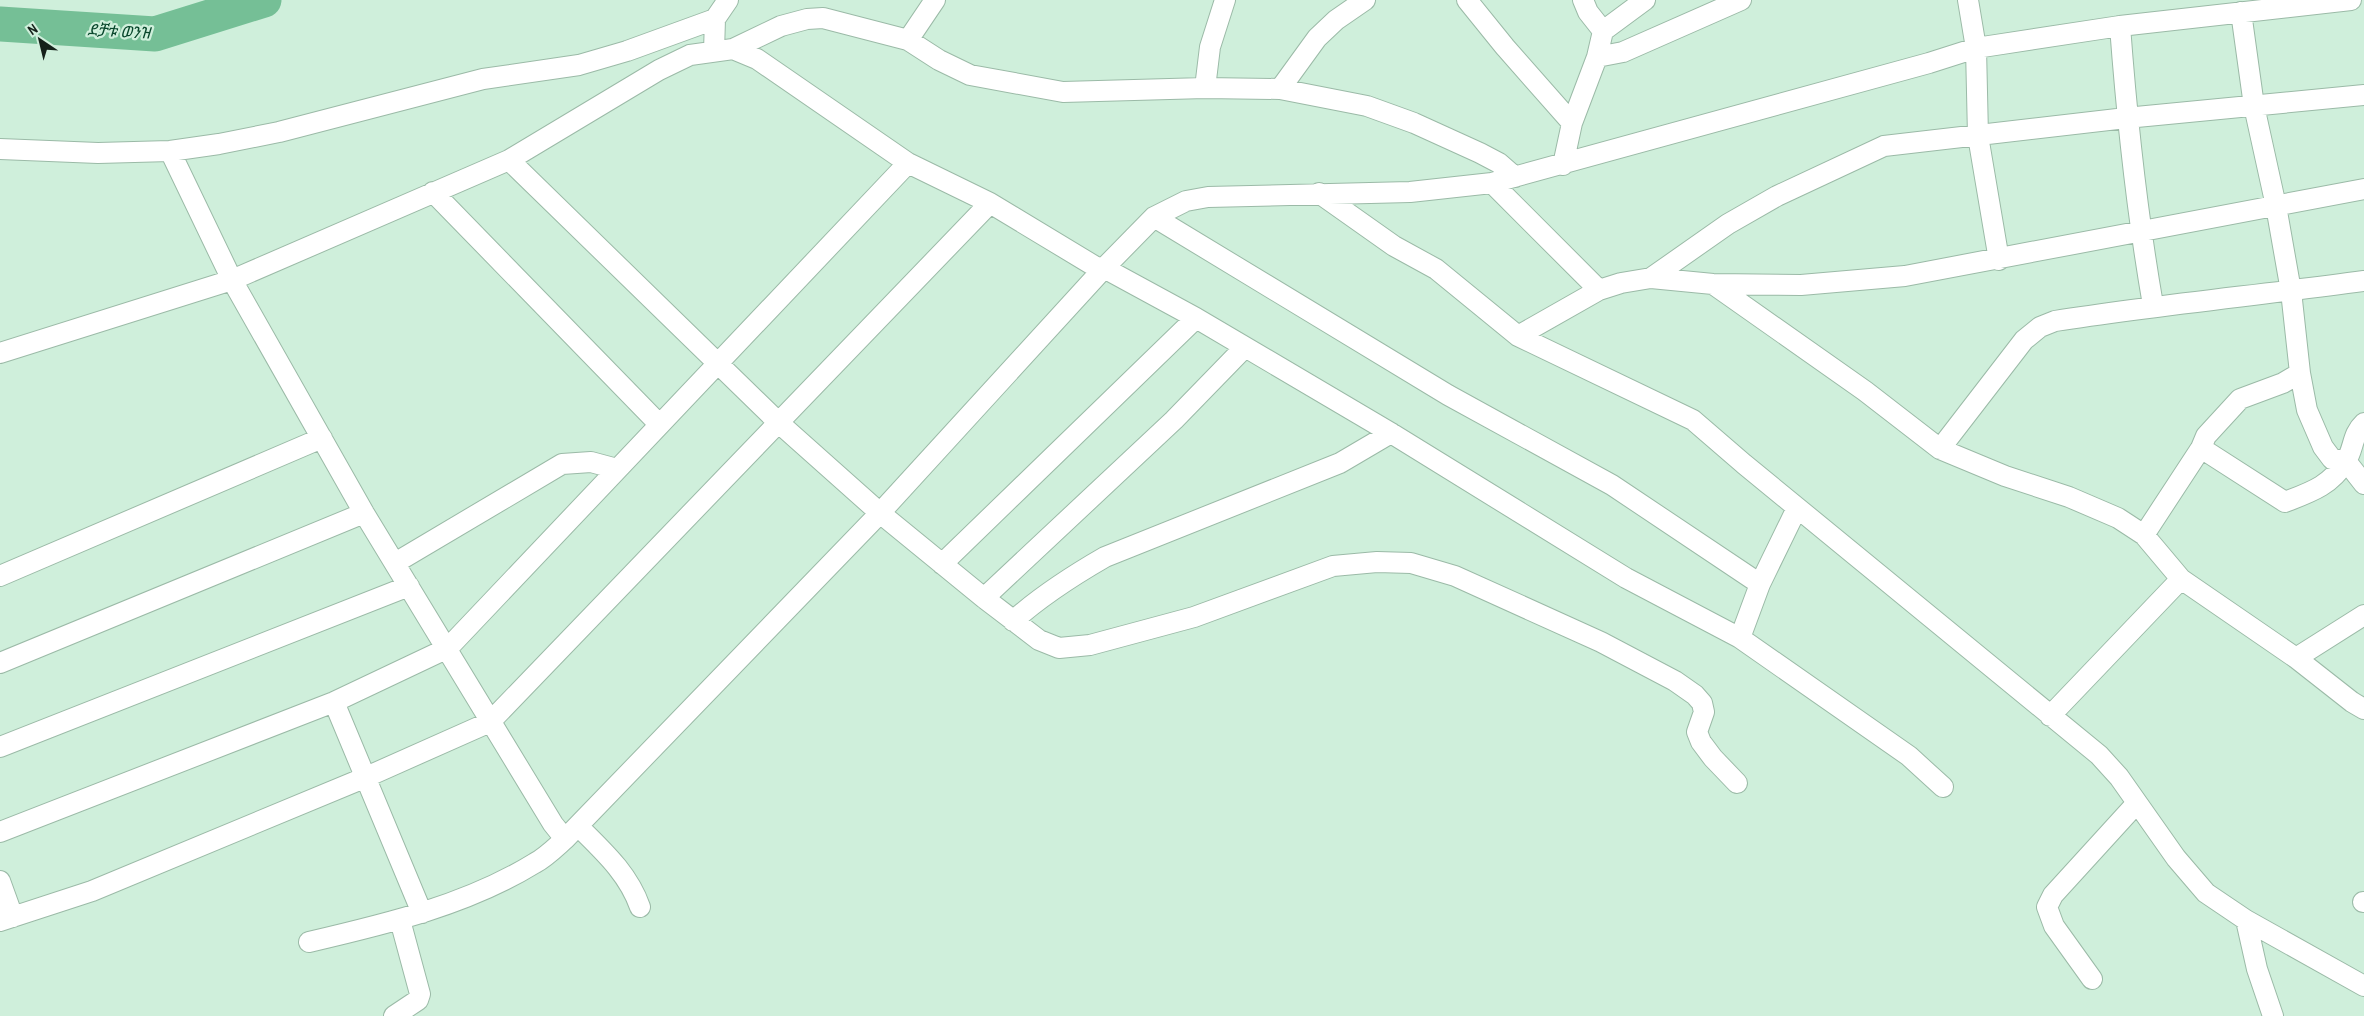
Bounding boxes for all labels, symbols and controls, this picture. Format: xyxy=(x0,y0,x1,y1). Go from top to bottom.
north arrow xyxy=(15,15,65,65)
water label: ደቻቱ ወንዝ xyxy=(87,18,153,44)
text: N xyxy=(24,20,41,39)

